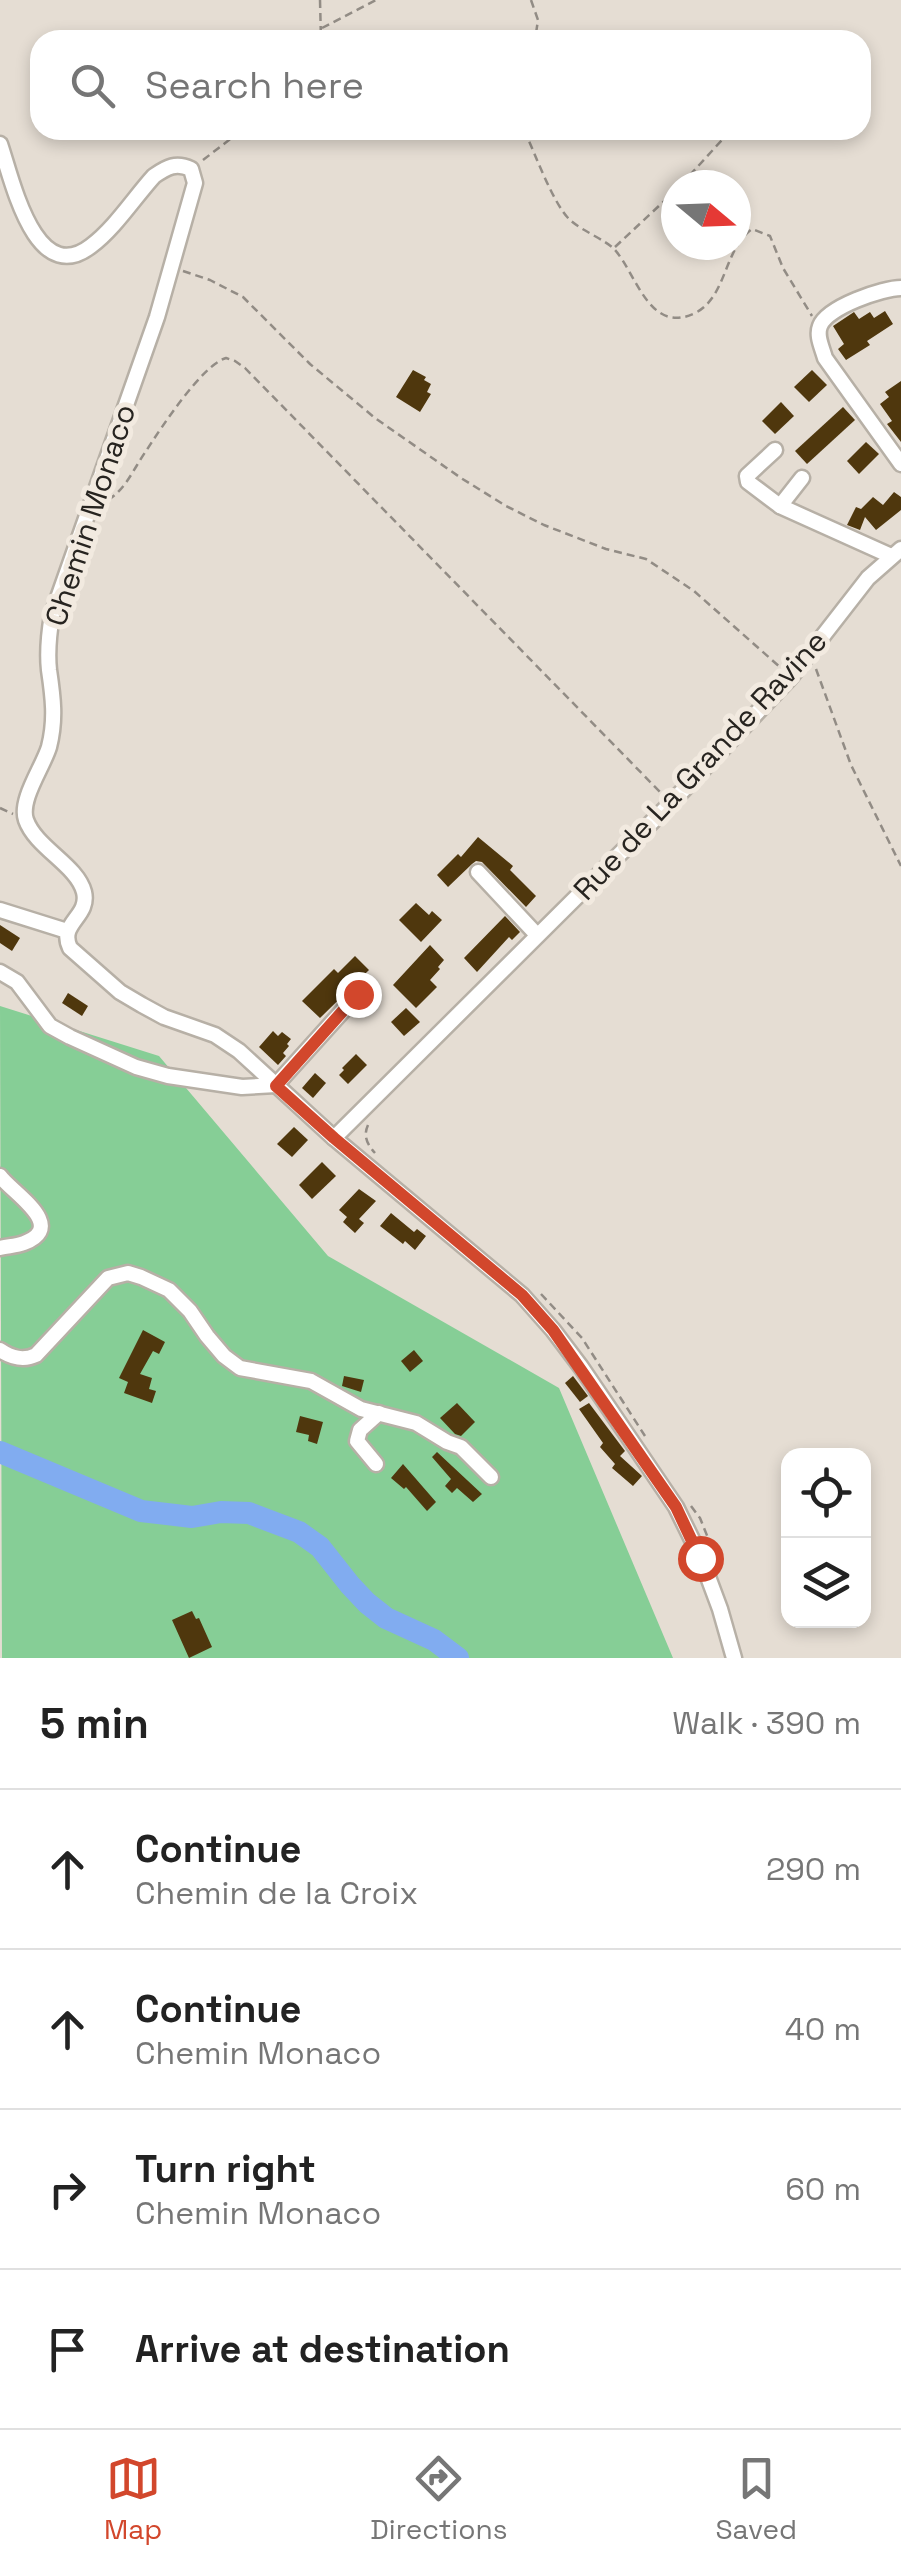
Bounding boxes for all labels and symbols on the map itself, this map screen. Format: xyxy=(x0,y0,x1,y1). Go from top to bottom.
north arrow xyxy=(661,170,751,260)
street label: Chemin Monaco xyxy=(36,399,144,631)
street label: Rue de La Grande Ravine xyxy=(565,622,835,908)
route end xyxy=(336,972,382,1018)
route start xyxy=(678,1536,724,1582)

